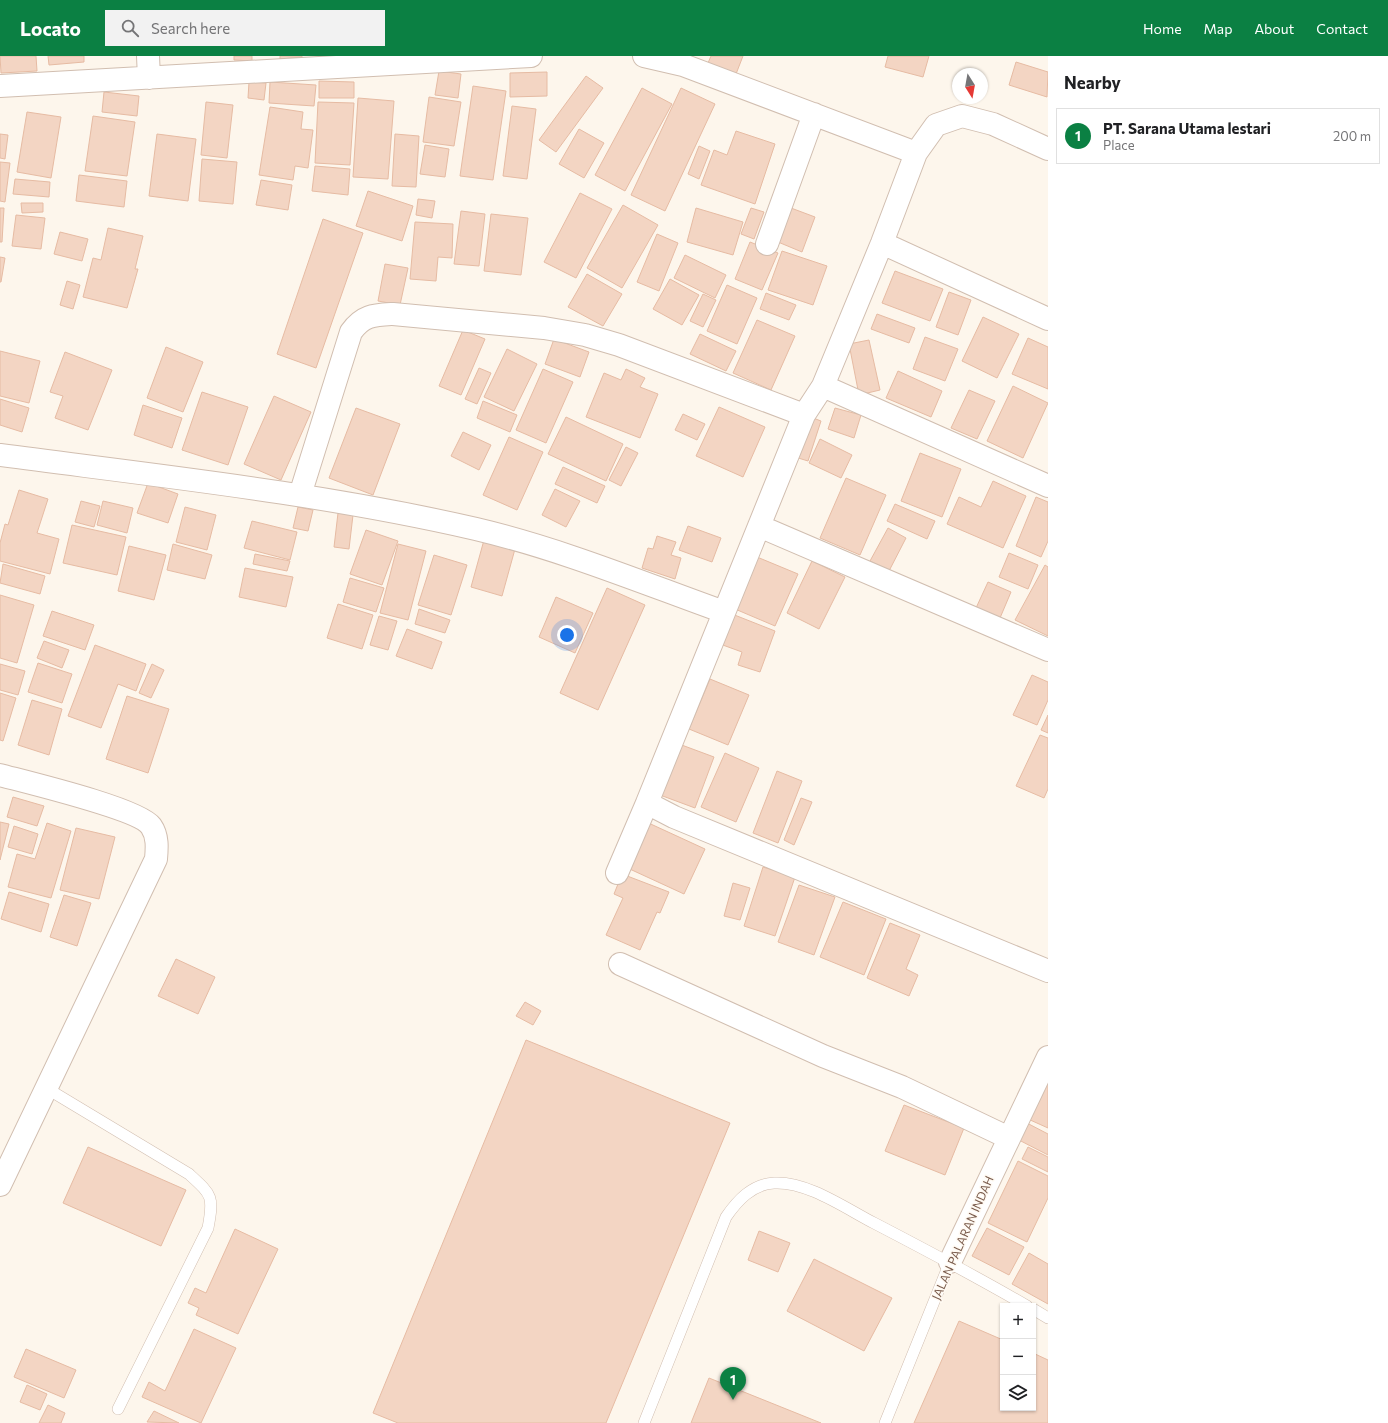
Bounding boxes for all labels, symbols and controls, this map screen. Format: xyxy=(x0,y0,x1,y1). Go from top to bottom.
search box xyxy=(105,10,385,46)
text: Locato xyxy=(20,17,81,40)
icon: search xyxy=(119,17,141,39)
text: Search here xyxy=(151,19,230,37)
text: Home xyxy=(1143,20,1182,37)
text: Map xyxy=(1204,20,1232,37)
text: About xyxy=(1254,20,1294,37)
text: Contact xyxy=(1316,20,1368,37)
north arrow xyxy=(952,68,988,104)
text: Nearby xyxy=(1064,72,1121,93)
text: PT. Sarana Utama lestari xyxy=(1103,119,1271,137)
text: 1 xyxy=(1075,128,1081,144)
text: 200 m xyxy=(1333,128,1371,144)
text: Place xyxy=(1103,137,1135,153)
your location xyxy=(557,625,577,645)
street label: JALAN PALARAN INDAH xyxy=(928,1173,997,1302)
map controls xyxy=(1000,1303,1036,1411)
button: + xyxy=(1000,1303,1036,1339)
button: − xyxy=(1000,1339,1036,1375)
pin: 1 xyxy=(720,1367,746,1400)
button: layers xyxy=(1000,1375,1036,1411)

